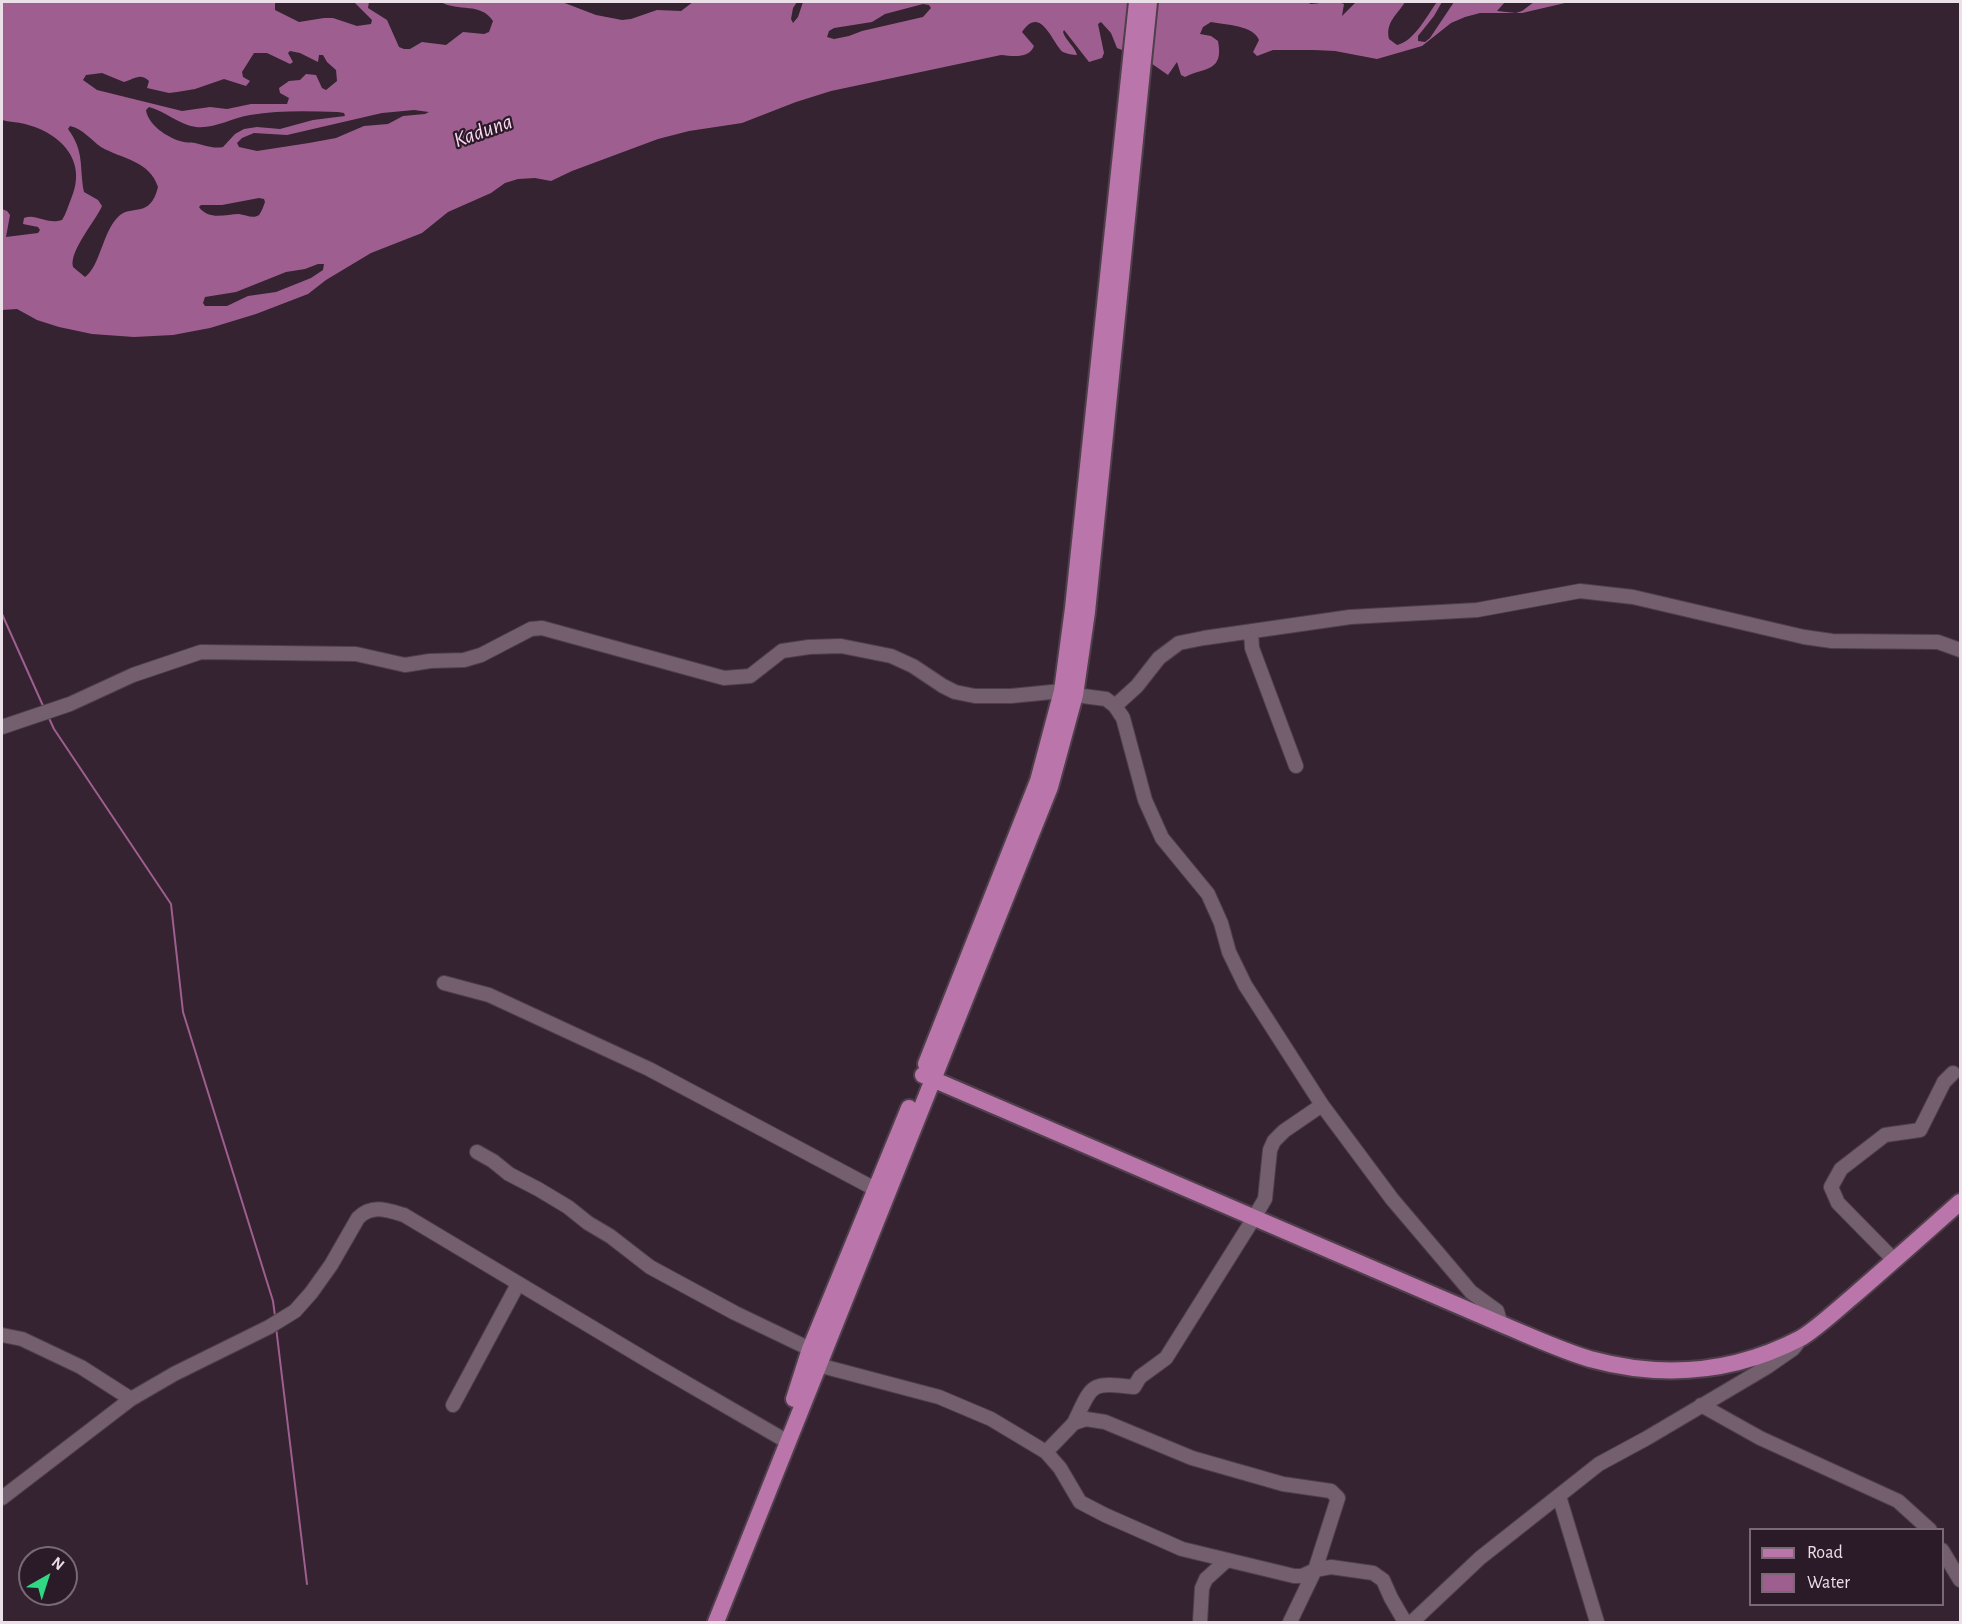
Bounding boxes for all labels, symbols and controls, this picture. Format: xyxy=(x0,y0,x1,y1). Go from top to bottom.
water label: Kaduna xyxy=(450,108,516,154)
legend xyxy=(1749,1528,1944,1606)
text: Road xyxy=(1807,1544,1843,1562)
north arrow xyxy=(18,1546,78,1606)
text: N xyxy=(49,1554,67,1573)
text: Water xyxy=(1807,1574,1850,1592)

